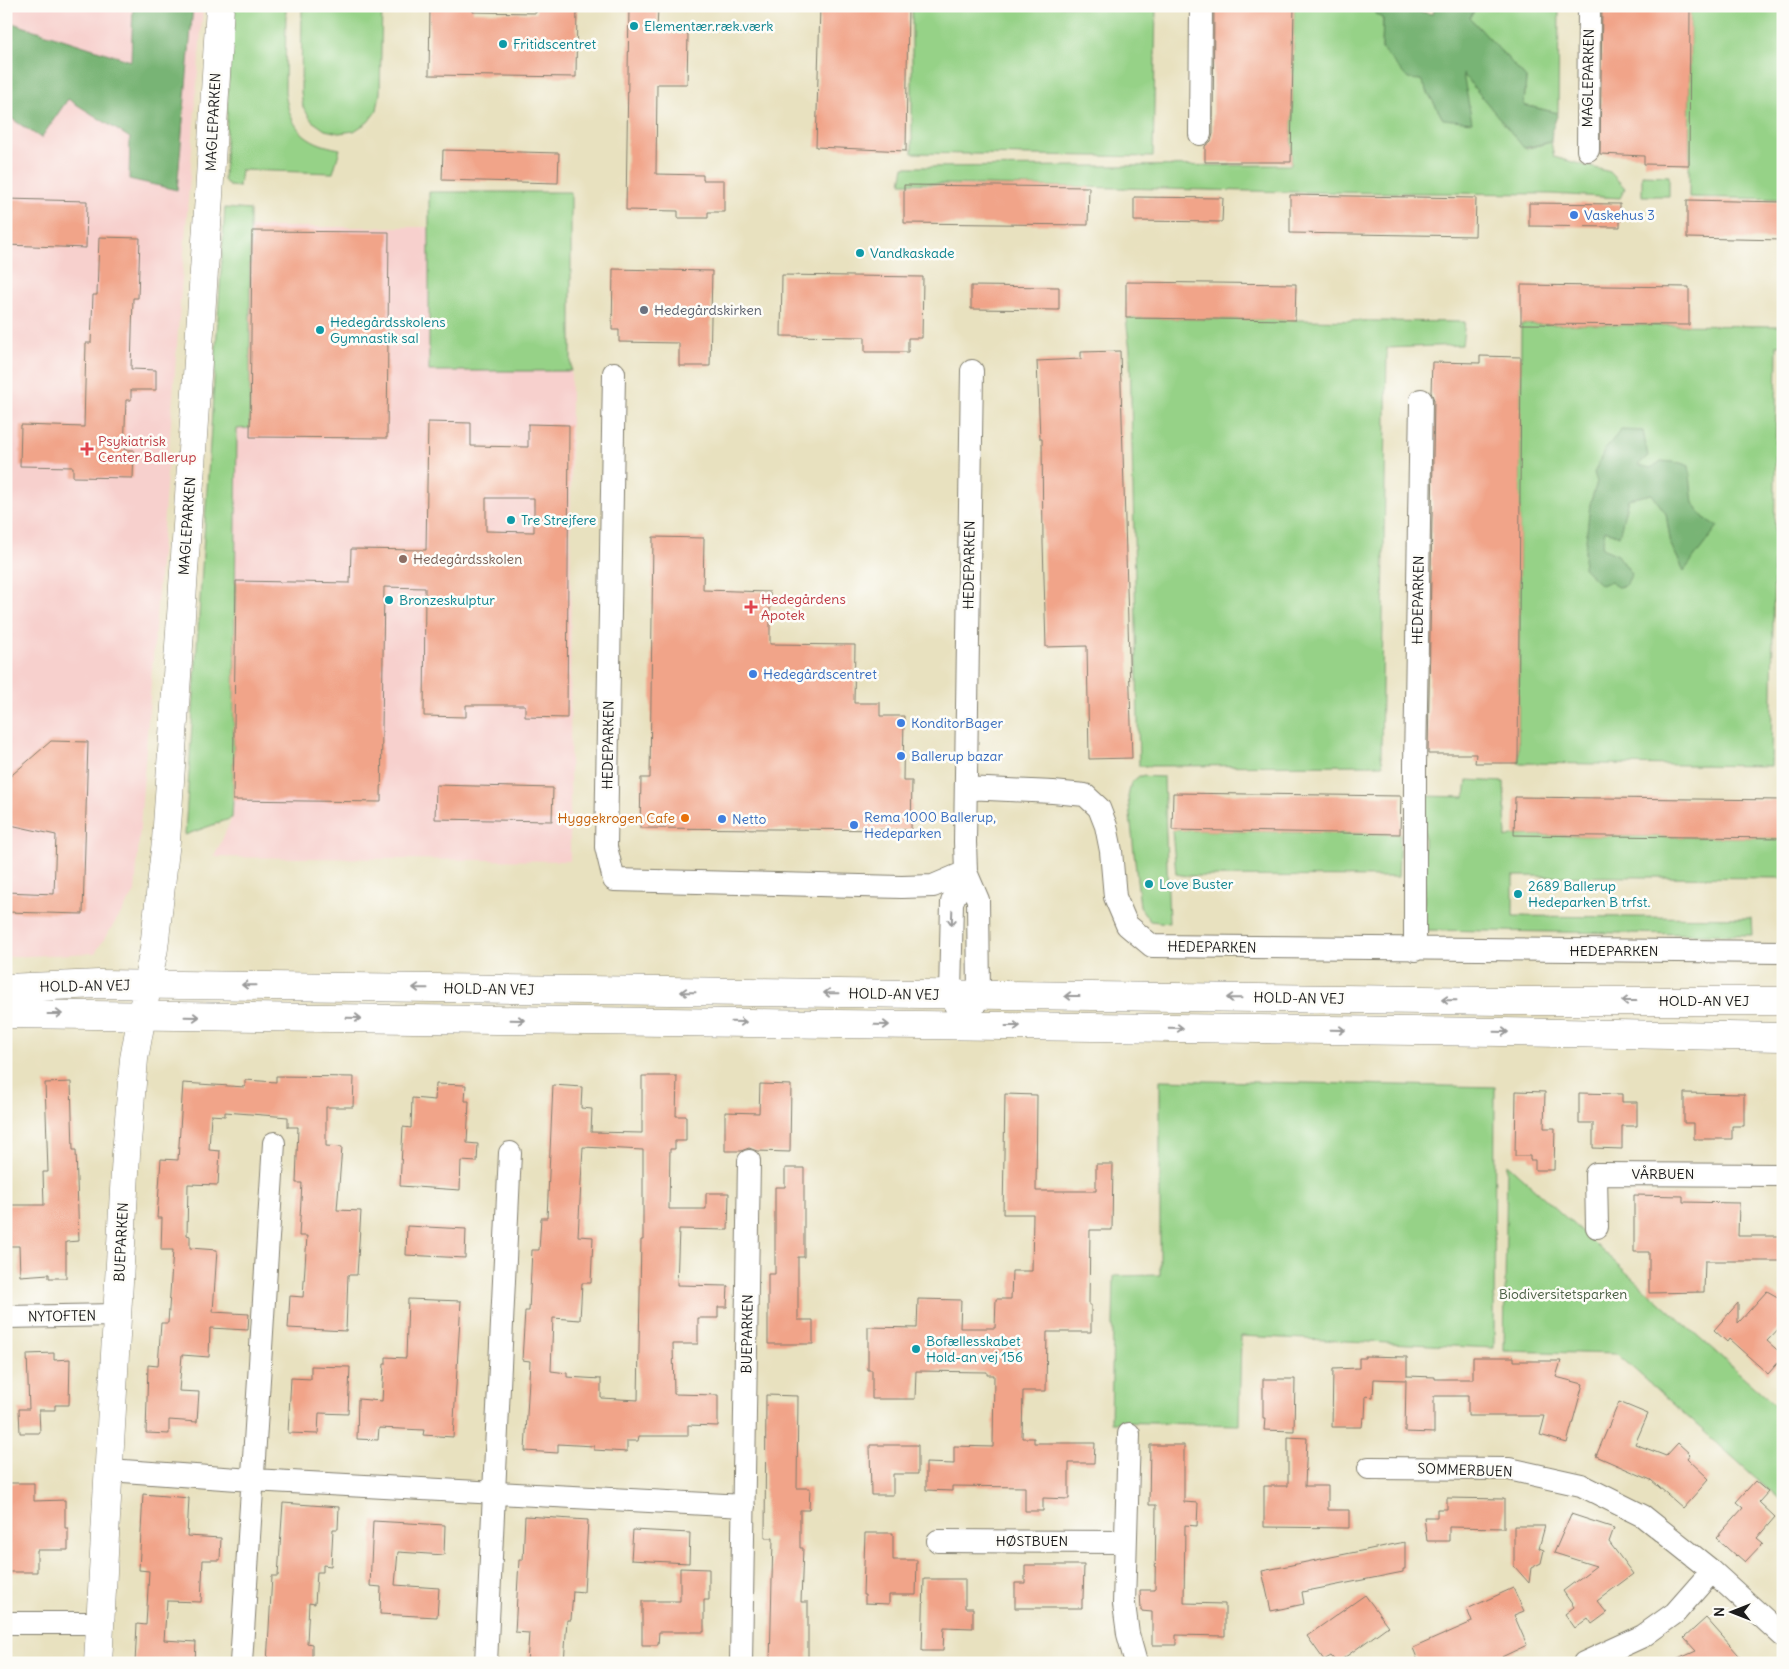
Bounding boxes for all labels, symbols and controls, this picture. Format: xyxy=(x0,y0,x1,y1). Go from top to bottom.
place label: Elementær.ræk.værk xyxy=(644,17,774,35)
marker: Elementær.ræk.værk xyxy=(628,20,640,32)
street label: MAGLEPARKEN xyxy=(1578,29,1598,127)
place label: Fritidscentret xyxy=(513,35,597,53)
marker: Fritidscentret xyxy=(497,38,509,50)
street label: MAGLEPARKEN xyxy=(201,72,225,172)
place label: Vaskehus 3 xyxy=(1584,206,1655,224)
marker: Vaskehus 3 xyxy=(1568,209,1580,221)
place label: Vandkaskade xyxy=(870,244,955,262)
marker: Vandkaskade xyxy=(854,247,866,259)
place label: Hedegårdskirken xyxy=(654,301,762,319)
marker: Hedegårdskirken xyxy=(638,304,650,316)
place label: Hedegårdsskolens Gymnastik sal xyxy=(330,313,446,347)
marker: Hedegårdsskolens Gymnastik sal xyxy=(314,324,326,336)
place label: Psykiatrisk Center Ballerup xyxy=(98,432,196,466)
marker: Psykiatrisk Center Ballerup xyxy=(80,442,94,456)
street label: MAGLEPARKEN xyxy=(175,476,199,576)
place label: Tre Strejfere xyxy=(521,511,596,529)
marker: Tre Strejfere xyxy=(505,514,517,526)
street label: HEDEPARKEN xyxy=(959,520,979,610)
place label: Hedegårdsskolen xyxy=(413,550,522,568)
marker: Hedegårdsskolen xyxy=(397,553,409,565)
street label: HEDEPARKEN xyxy=(1408,555,1428,645)
place label: Hedegårdens Apotek xyxy=(761,590,846,624)
place label: Bronzeskulptur xyxy=(399,591,495,609)
marker: Bronzeskulptur xyxy=(383,594,395,606)
marker: Hedegårdens Apotek xyxy=(745,601,757,613)
place label: Hedegårdscentret xyxy=(763,665,877,683)
marker: Hedegårdscentret xyxy=(747,668,759,680)
street label: HEDEPARKEN xyxy=(598,700,618,790)
place label: KonditorBager xyxy=(911,714,1003,732)
marker: KonditorBager xyxy=(895,717,907,729)
place label: Ballerup bazar xyxy=(911,747,1003,765)
marker: Ballerup bazar xyxy=(895,750,907,762)
place label: Rema 1000 Ballerup, Hedeparken xyxy=(864,808,996,842)
place label: Hyggekrogen Cafe xyxy=(558,809,675,827)
place label: Netto xyxy=(732,810,767,828)
marker: Hyggekrogen Cafe xyxy=(679,812,691,824)
marker: Netto xyxy=(716,813,728,825)
marker: Rema 1000 Ballerup, Hedeparken xyxy=(848,819,860,831)
place label: Love Buster xyxy=(1159,875,1234,893)
place label: 2689 Ballerup Hedeparken B trfst. xyxy=(1528,877,1651,911)
marker: Love Buster xyxy=(1143,878,1155,890)
marker: 2689 Ballerup Hedeparken B trfst. xyxy=(1512,888,1524,900)
one-way arrow xyxy=(947,909,956,925)
street label: HEDEPARKEN xyxy=(1167,937,1257,957)
street label: HEDEPARKEN xyxy=(1570,942,1658,960)
street label: HOLD-AN VEJ xyxy=(39,976,131,996)
street label: HOLD-AN VEJ xyxy=(443,979,535,999)
one-way arrow xyxy=(242,981,258,990)
one-way arrow xyxy=(412,983,428,993)
street label: HOLD-AN VEJ xyxy=(848,984,940,1004)
one-way arrow xyxy=(680,987,696,997)
one-way arrow xyxy=(823,988,840,998)
street label: HOLD-AN VEJ xyxy=(1253,988,1345,1008)
one-way arrow xyxy=(1064,991,1080,1001)
street label: HOLD-AN VEJ xyxy=(1659,992,1749,1010)
one-way arrow xyxy=(1226,993,1242,1002)
one-way arrow xyxy=(1441,995,1458,1005)
one-way arrow xyxy=(1621,996,1638,1006)
one-way arrow xyxy=(46,1009,63,1019)
one-way arrow xyxy=(183,1012,199,1022)
one-way arrow xyxy=(346,1013,362,1023)
one-way arrow xyxy=(508,1015,524,1025)
one-way arrow xyxy=(731,1018,747,1027)
one-way arrow xyxy=(874,1020,890,1029)
one-way arrow xyxy=(1005,1021,1021,1031)
one-way arrow xyxy=(1168,1023,1184,1033)
one-way arrow xyxy=(1330,1025,1346,1035)
one-way arrow xyxy=(1492,1027,1509,1037)
street label: VÅRBUEN xyxy=(1632,1165,1694,1183)
street label: BUEPARKEN xyxy=(110,1202,132,1282)
park label: Biodiversitetsparken xyxy=(1499,1285,1627,1303)
street label: BUEPARKEN xyxy=(737,1294,757,1374)
street label: NYTOFTEN xyxy=(28,1306,96,1326)
place label: Bofællesskabet Hold-an vej 156 xyxy=(926,1332,1023,1366)
marker: Bofællesskabet Hold-an vej 156 xyxy=(910,1343,922,1355)
street label: SOMMERBUEN xyxy=(1417,1459,1513,1481)
street label: HØSTBUEN xyxy=(996,1532,1068,1550)
north arrow xyxy=(1706,1586,1756,1636)
text: N xyxy=(1710,1607,1728,1617)

